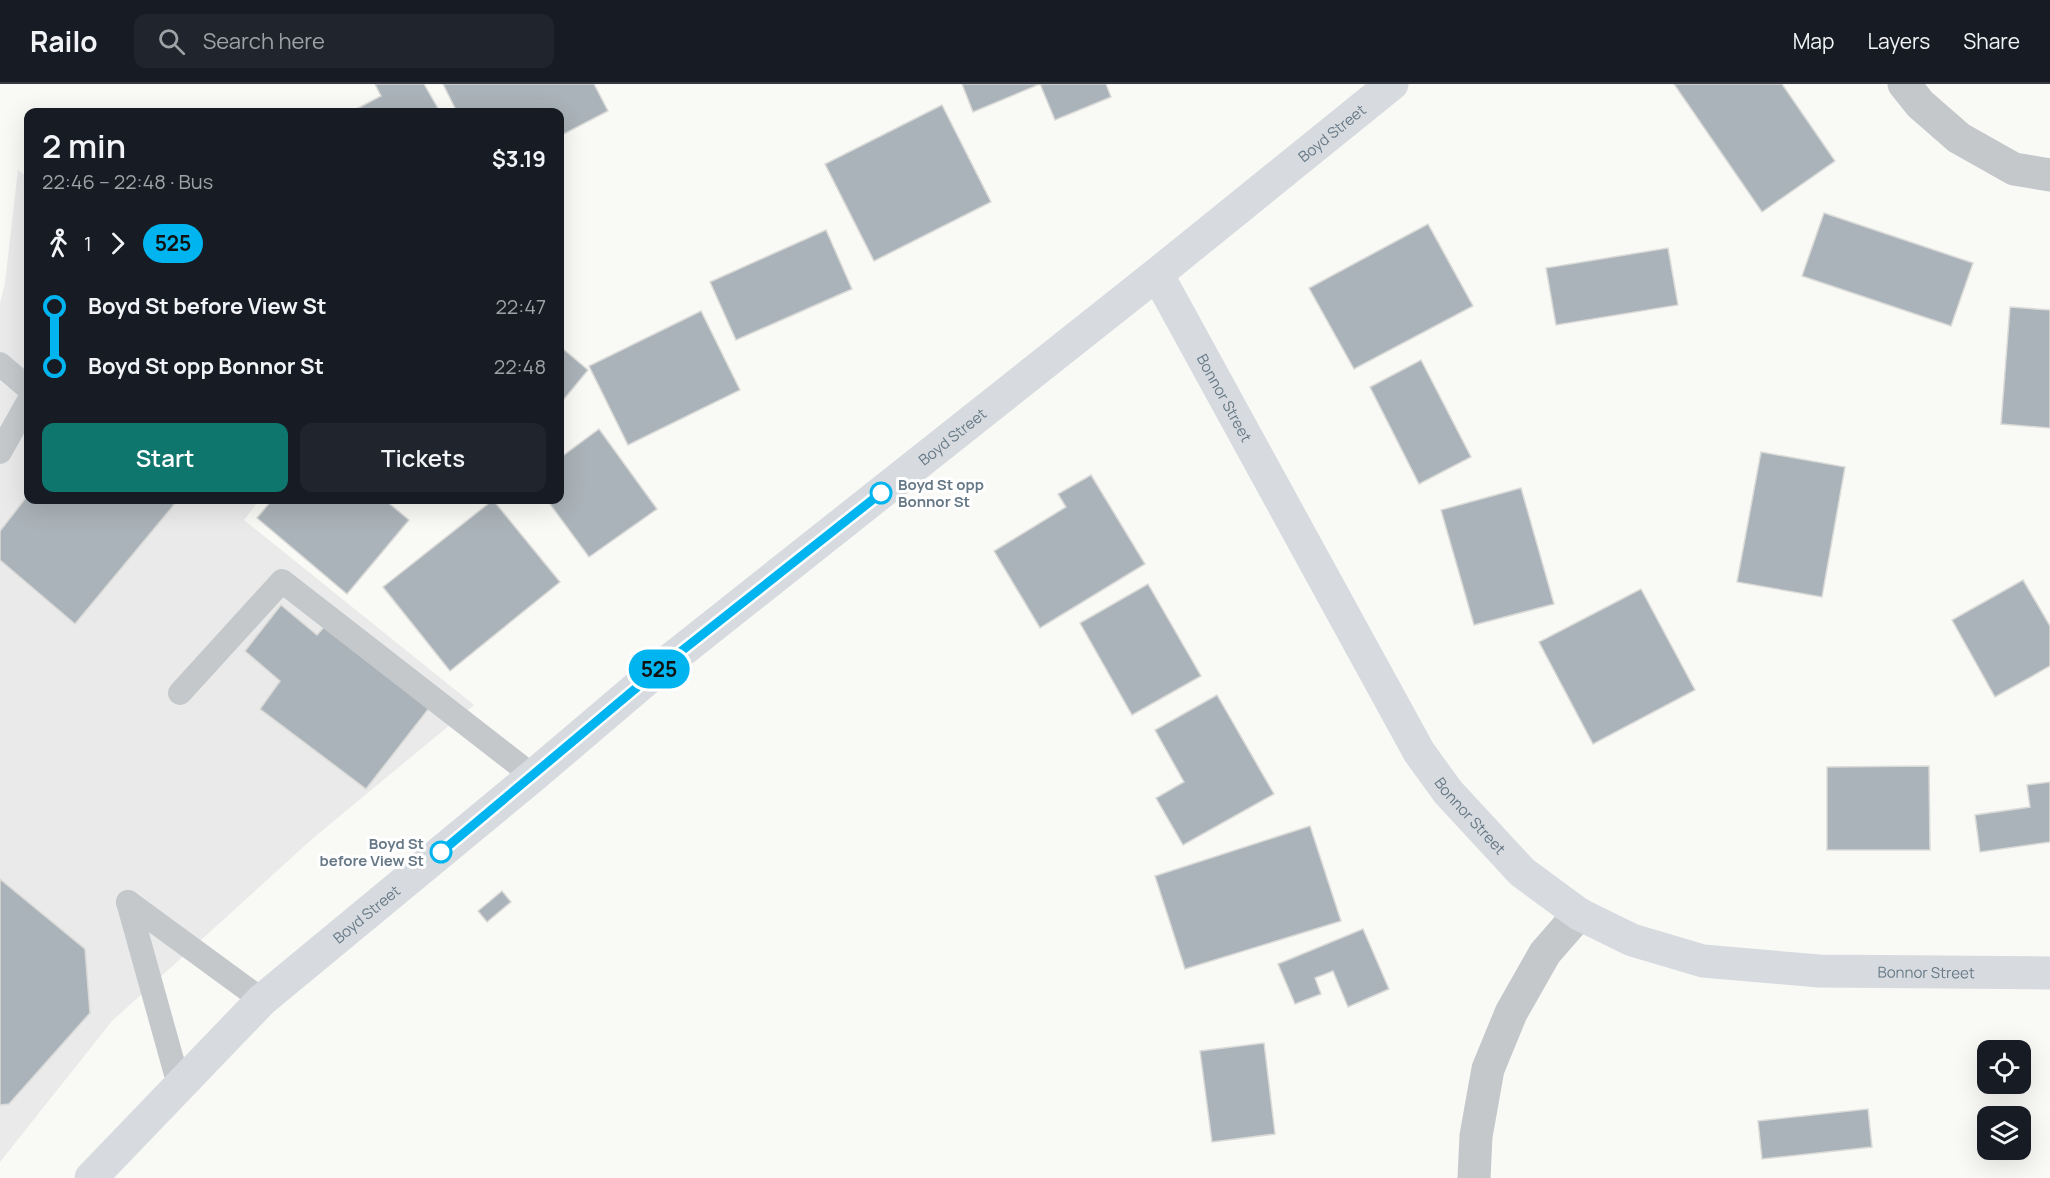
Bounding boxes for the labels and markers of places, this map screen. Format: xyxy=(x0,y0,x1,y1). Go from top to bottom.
place label: Boyd St opp Bonnor St xyxy=(898,474,984,512)
marker: Boyd St opp Bonnor St xyxy=(870,482,892,504)
place label: Boyd St before View St xyxy=(320,833,424,871)
marker: Boyd St before View St xyxy=(430,841,452,863)

